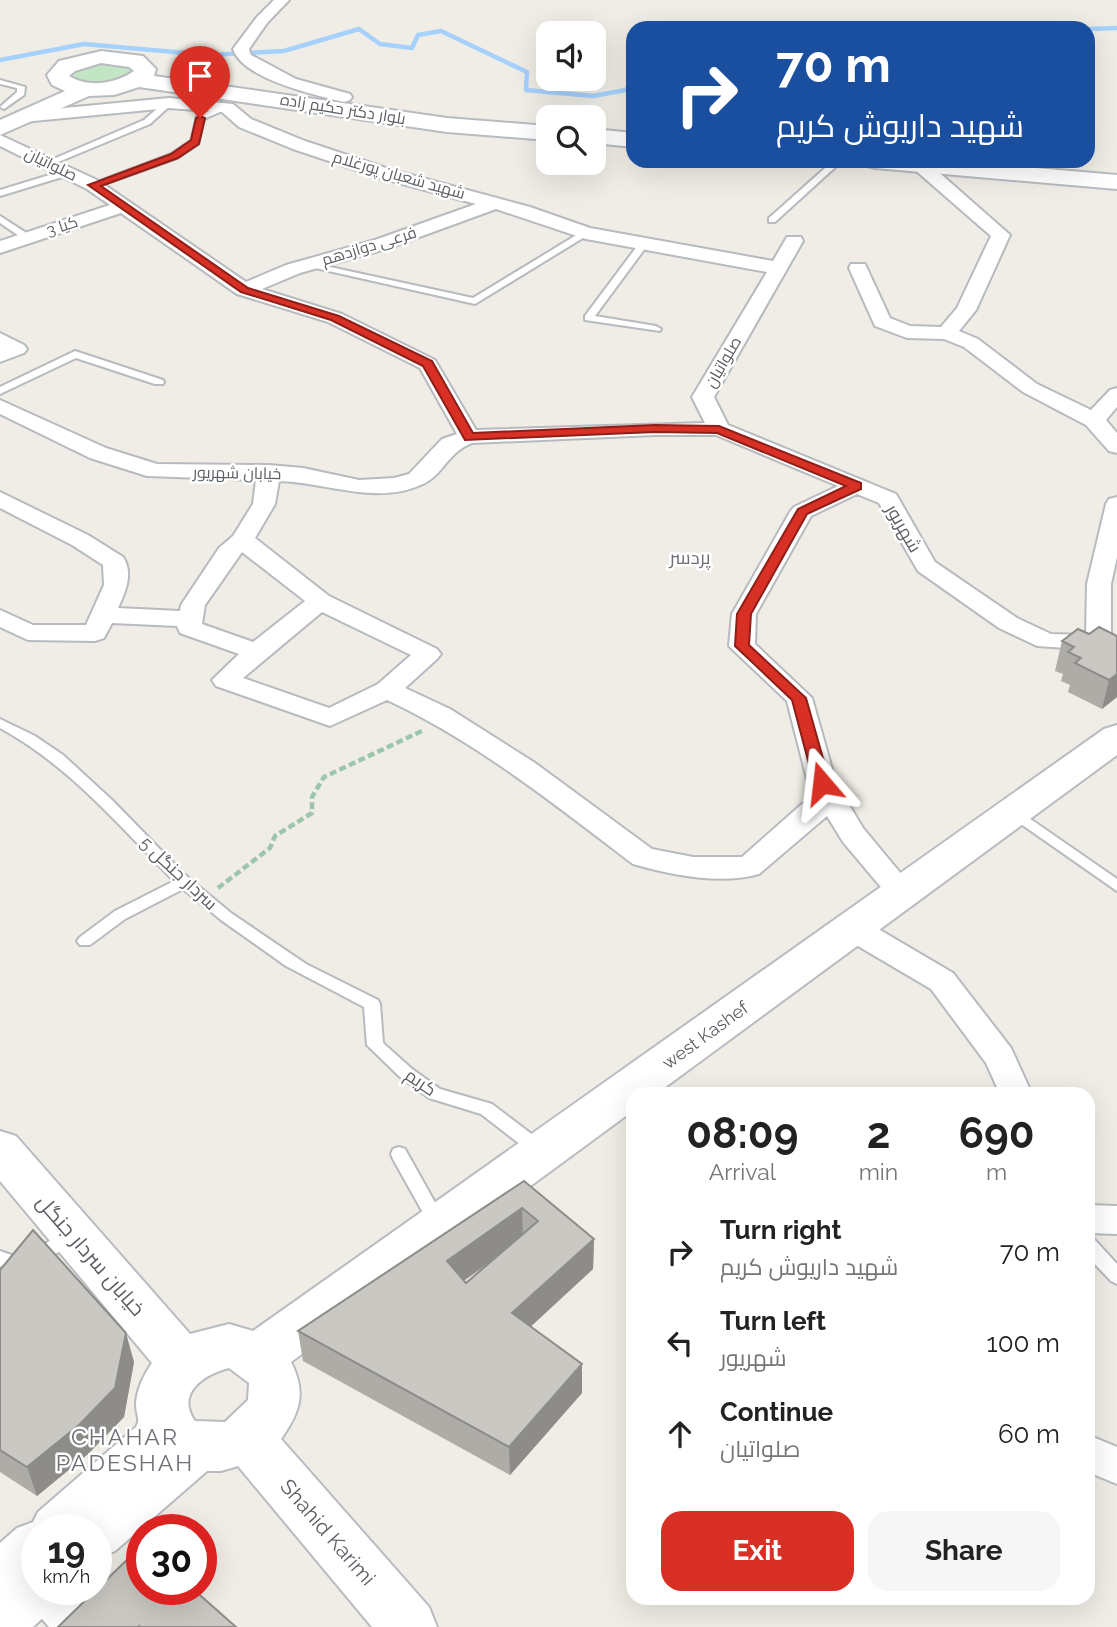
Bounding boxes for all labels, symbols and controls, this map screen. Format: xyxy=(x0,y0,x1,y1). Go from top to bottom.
map controls xyxy=(536,21,606,175)
button: sound xyxy=(536,21,606,91)
text: 70 m xyxy=(776,36,891,93)
pin xyxy=(170,46,230,118)
icon: right xyxy=(661,49,752,140)
icon: arrive xyxy=(181,57,219,95)
street label: بلوار دکتر حکیم زاده xyxy=(279,90,407,130)
button: search xyxy=(536,105,606,175)
text: شهید داریوش کریم xyxy=(776,107,1024,144)
street label: صلواتیان xyxy=(21,143,80,186)
street label: شهید شعبان پورغلام xyxy=(330,147,467,205)
street label: کیا 3 xyxy=(44,212,80,240)
street label: فرعی دوازدهم xyxy=(319,223,419,271)
street label: صلواتیان xyxy=(701,333,746,391)
street label: خیابان شهریور xyxy=(192,463,281,484)
street label: شهریور xyxy=(881,499,926,556)
district label: پردسر xyxy=(668,546,711,570)
position arrow xyxy=(785,746,859,820)
street label: سردار جنگل 5 xyxy=(135,832,222,915)
street label: west Kashef xyxy=(658,996,753,1073)
street label: کریم xyxy=(400,1064,441,1102)
text: 08:09 xyxy=(686,1109,798,1158)
text: 2 xyxy=(867,1109,890,1158)
text: 690 xyxy=(959,1109,1035,1158)
text: Arrival xyxy=(709,1158,776,1185)
text: min xyxy=(859,1158,898,1185)
text: m xyxy=(986,1158,1007,1185)
street label: خیابان سردار جنگل xyxy=(31,1189,150,1321)
text: Turn right xyxy=(720,1215,841,1245)
icon: right xyxy=(661,1233,699,1271)
text: 70 m xyxy=(1000,1237,1060,1267)
text: شهید داریوش کریم xyxy=(720,1253,898,1280)
text: Turn left xyxy=(720,1306,826,1336)
icon: left xyxy=(661,1324,699,1362)
text: 100 m xyxy=(987,1328,1060,1358)
text: شهریور xyxy=(720,1344,787,1371)
text: Continue xyxy=(720,1397,833,1427)
icon: ahead xyxy=(661,1415,699,1453)
text: 60 m xyxy=(998,1419,1060,1449)
district label: CHAHAR PADESHAH xyxy=(56,1423,194,1476)
text: صلواتیان xyxy=(720,1435,800,1462)
street label: Shahid Karimi xyxy=(275,1474,381,1590)
button: Exit xyxy=(661,1511,854,1591)
button: Share xyxy=(868,1511,1060,1591)
speed limit sign: 30 xyxy=(126,1514,217,1605)
text: 19 xyxy=(48,1530,85,1571)
text: km/h xyxy=(43,1566,90,1587)

